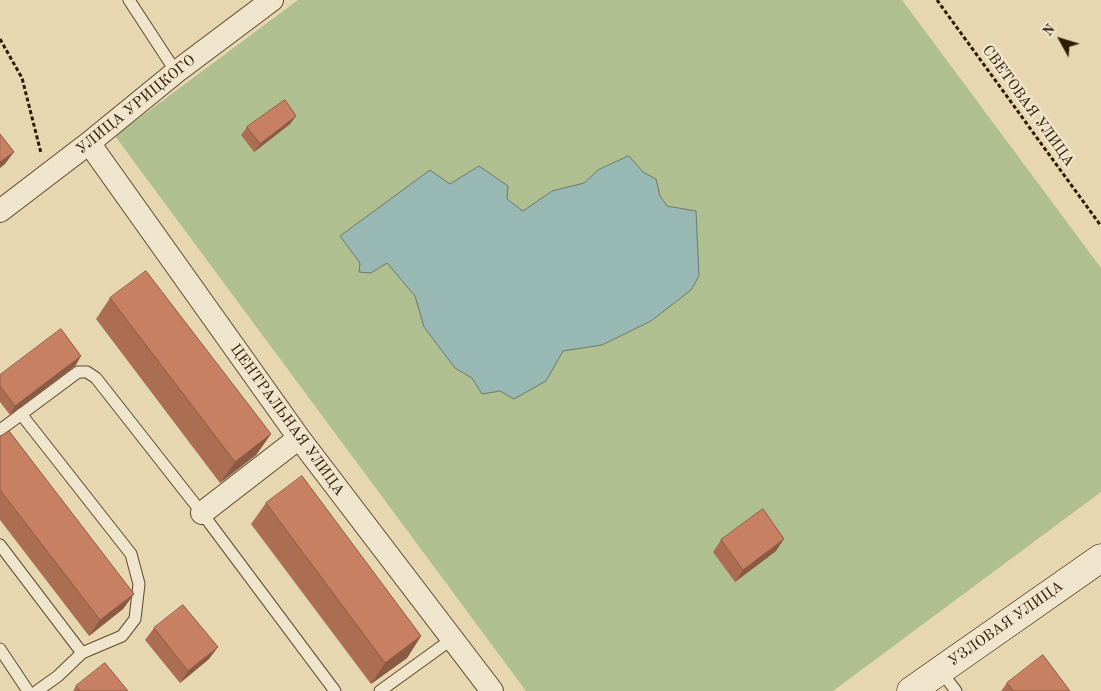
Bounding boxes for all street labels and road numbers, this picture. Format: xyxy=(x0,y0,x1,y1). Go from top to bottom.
street label: СВЕТОВАЯ УЛИЦА xyxy=(978,42,1078,170)
street label: УЛИЦА УРИЦКОГО xyxy=(73,51,199,159)
street label: ЦЕНТРАЛЬНАЯ УЛИЦА xyxy=(226,341,348,499)
street label: УЗЛОВАЯ УЛИЦА xyxy=(945,577,1067,671)

